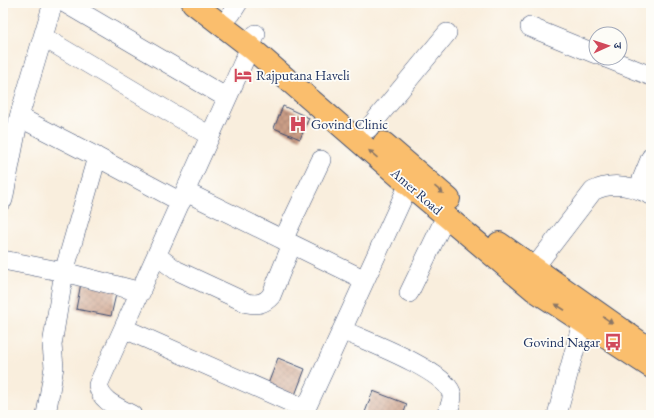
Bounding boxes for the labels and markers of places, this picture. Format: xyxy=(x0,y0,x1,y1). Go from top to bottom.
hotel icon: Rajputana Haveli xyxy=(233,65,253,85)
place label: Rajputana Haveli xyxy=(256,66,350,84)
hospital icon: Govind Clinic xyxy=(288,114,308,134)
place label: Govind Clinic xyxy=(311,115,388,133)
bus stop icon: Govind Nagar xyxy=(603,332,623,352)
place label: Govind Nagar xyxy=(523,333,600,351)

